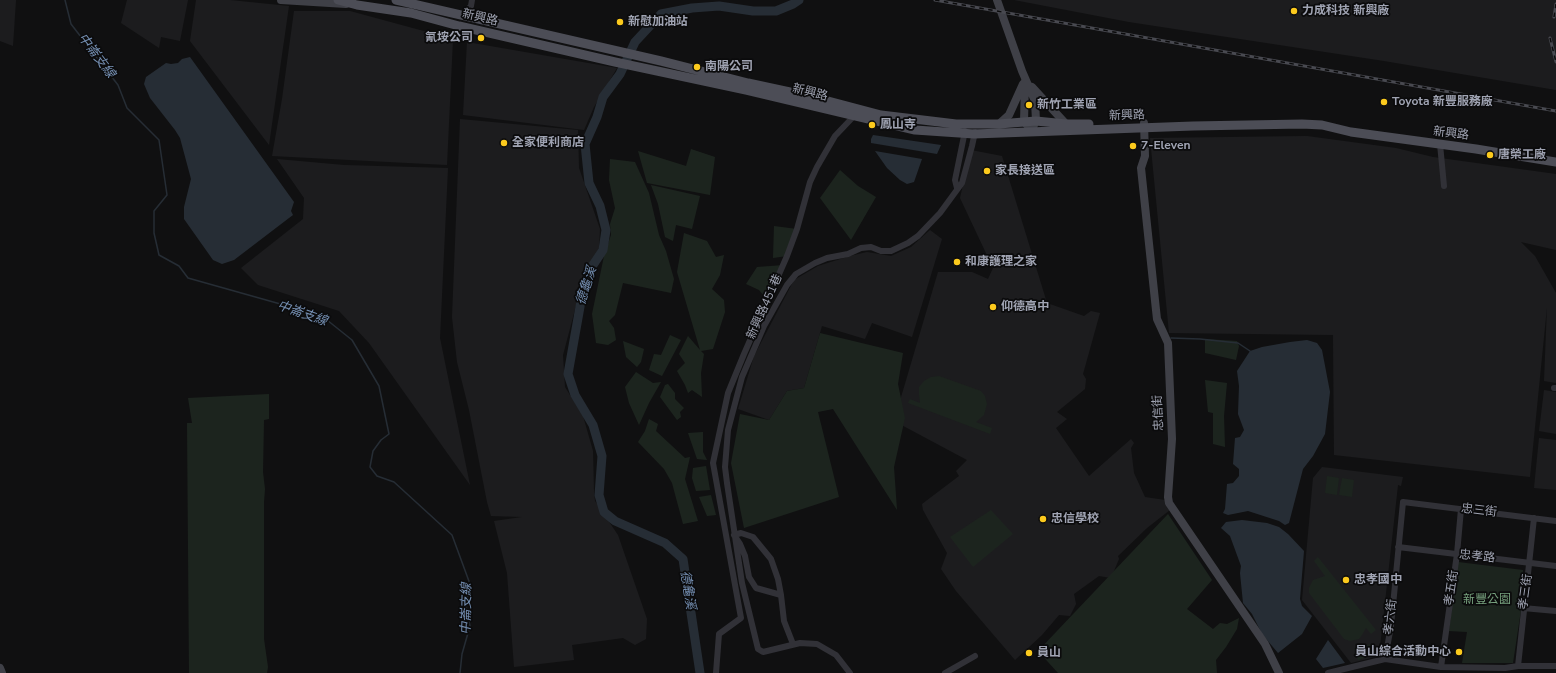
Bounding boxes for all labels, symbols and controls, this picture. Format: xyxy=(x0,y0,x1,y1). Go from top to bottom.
place label: 力成科技 新興廠 xyxy=(1302,4,1389,18)
marker: 力成科技 新興廠 xyxy=(1289,6,1299,16)
street label: 新興路 xyxy=(461,7,499,29)
place label: 新慰加油站 xyxy=(628,15,688,29)
marker: 新慰加油站 xyxy=(615,17,625,27)
water label: 中崙支線 xyxy=(74,31,118,81)
place label: 氰垵公司 xyxy=(425,31,473,45)
marker: 氰垵公司 xyxy=(476,33,486,43)
place label: 南陽公司 xyxy=(705,60,753,74)
marker: 南陽公司 xyxy=(692,62,702,72)
street label: 新興路 xyxy=(791,82,829,104)
place label: Toyota 新豐服務廠 xyxy=(1392,95,1493,109)
marker: Toyota 新豐服務廠 xyxy=(1379,97,1389,107)
place label: 新竹工業區 xyxy=(1037,98,1097,112)
marker: 新竹工業區 xyxy=(1024,100,1034,110)
street label: 新興路 xyxy=(1109,108,1145,124)
place label: 鳳山寺 xyxy=(880,118,916,132)
marker: 鳳山寺 xyxy=(867,120,877,130)
street label: 新興路 xyxy=(1432,125,1470,143)
place label: 全家便利商店 xyxy=(512,136,584,150)
marker: 全家便利商店 xyxy=(499,138,509,148)
place label: 7-Eleven xyxy=(1141,139,1190,153)
marker: 7-Eleven xyxy=(1128,141,1138,151)
place label: 唐榮工廠 xyxy=(1498,148,1546,162)
marker: 唐榮工廠 xyxy=(1485,150,1495,160)
place label: 家長接送區 xyxy=(995,164,1055,178)
marker: 家長接送區 xyxy=(982,166,992,176)
place label: 和康護理之家 xyxy=(965,255,1037,269)
marker: 和康護理之家 xyxy=(952,257,962,267)
water label: 德龜溪 xyxy=(574,265,600,307)
street label: 新興路451巷 xyxy=(744,272,786,342)
water label: 中崙支線 xyxy=(275,298,329,330)
place label: 仰德高中 xyxy=(1001,300,1049,314)
marker: 仰德高中 xyxy=(988,302,998,312)
street label: 忠信街 xyxy=(1151,395,1167,431)
street label: 忠三街 xyxy=(1460,502,1498,520)
place label: 忠信學校 xyxy=(1051,512,1099,526)
marker: 忠信學校 xyxy=(1038,514,1048,524)
street label: 忠孝路 xyxy=(1458,548,1496,566)
street label: 孝五街 xyxy=(1442,569,1462,607)
water label: 德龜溪 xyxy=(676,570,698,610)
place label: 忠孝國中 xyxy=(1354,573,1402,587)
street label: 孝三街 xyxy=(1516,573,1536,611)
marker: 忠孝國中 xyxy=(1341,575,1351,585)
water label: 中崙支線 xyxy=(459,583,475,635)
park label: 新豐公園 xyxy=(1463,593,1511,607)
street label: 孝六街 xyxy=(1382,598,1400,636)
place label: 員山綜合活動中心 xyxy=(1355,645,1451,659)
place label: 員山 xyxy=(1037,646,1061,660)
marker: 員山綜合活動中心 xyxy=(1454,647,1464,657)
marker: 員山 xyxy=(1024,648,1034,658)

